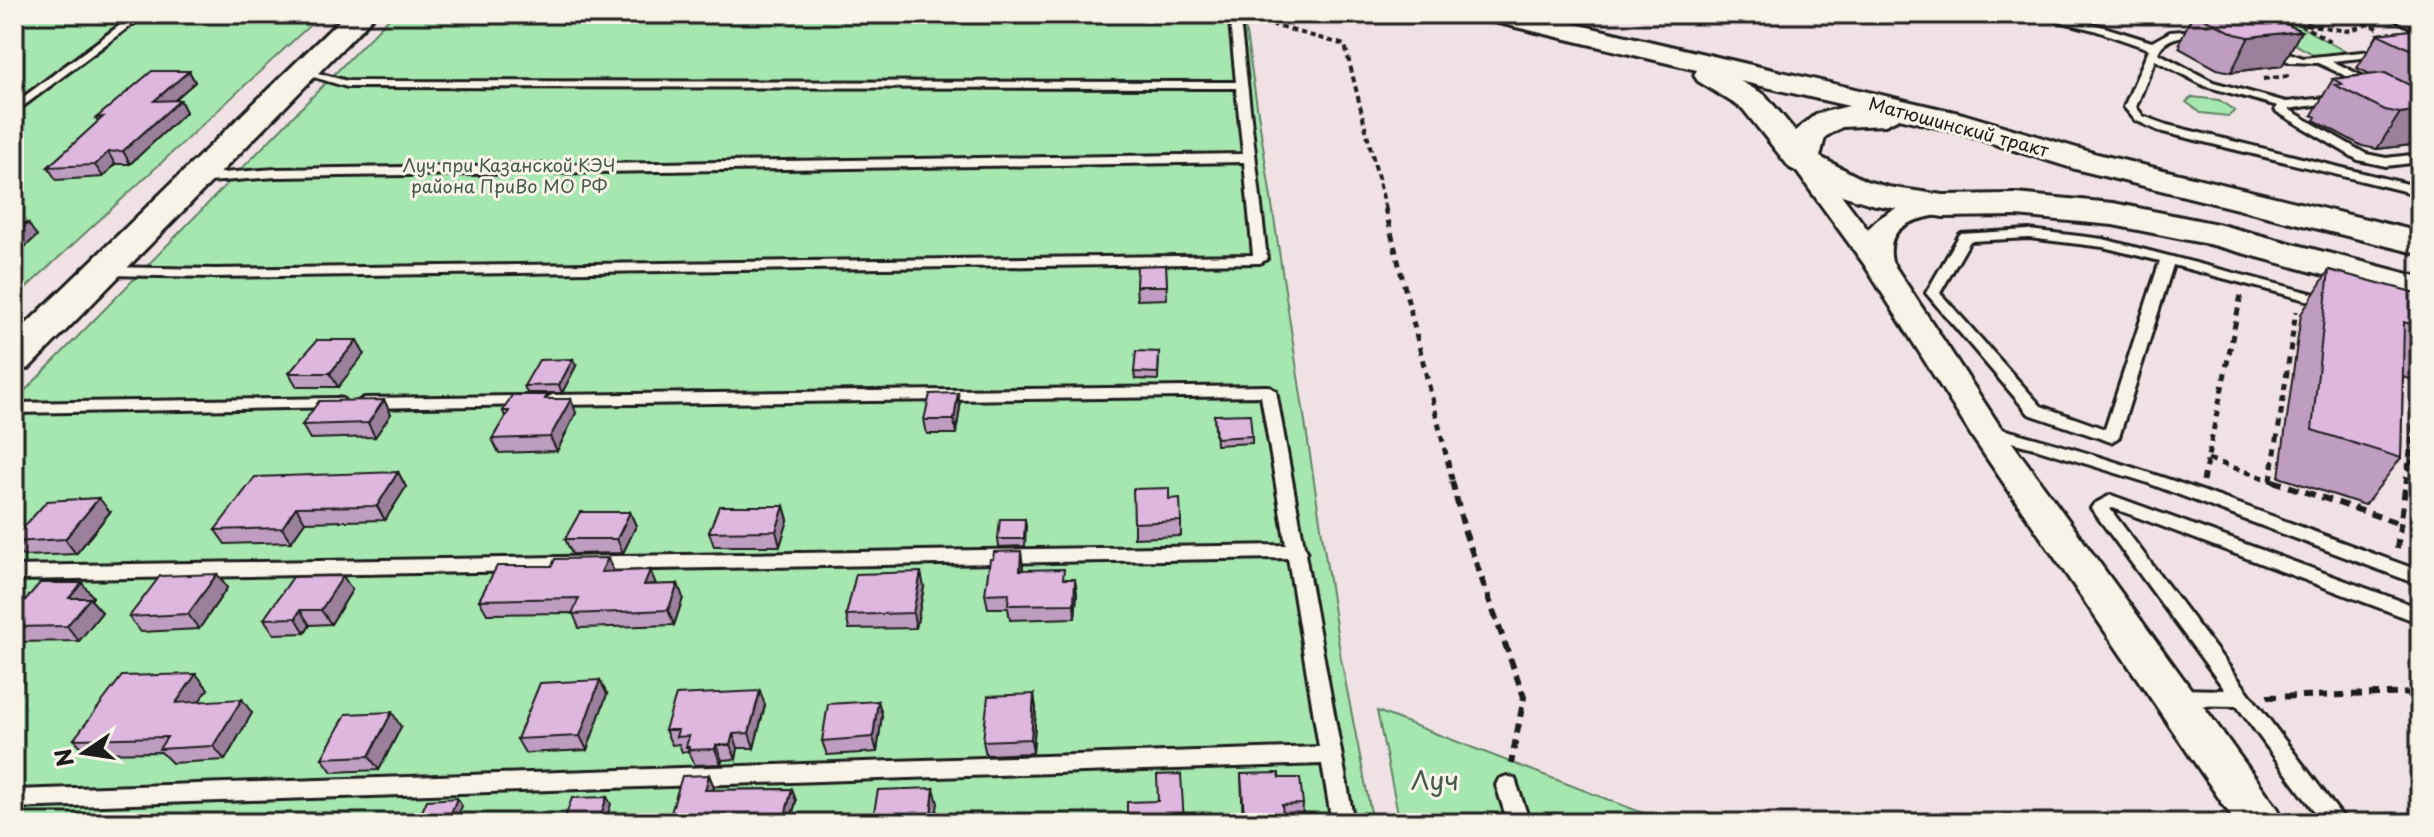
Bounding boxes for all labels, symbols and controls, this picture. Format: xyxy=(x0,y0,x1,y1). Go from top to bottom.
street label: Матюшинский тракт xyxy=(1866,89,2052,163)
park label: Луч при Казанской КЭЧ района ПриВо МО РФ xyxy=(402,151,616,199)
north arrow xyxy=(44,713,124,793)
text: N xyxy=(45,746,81,770)
park label: Луч xyxy=(1411,760,1459,799)

